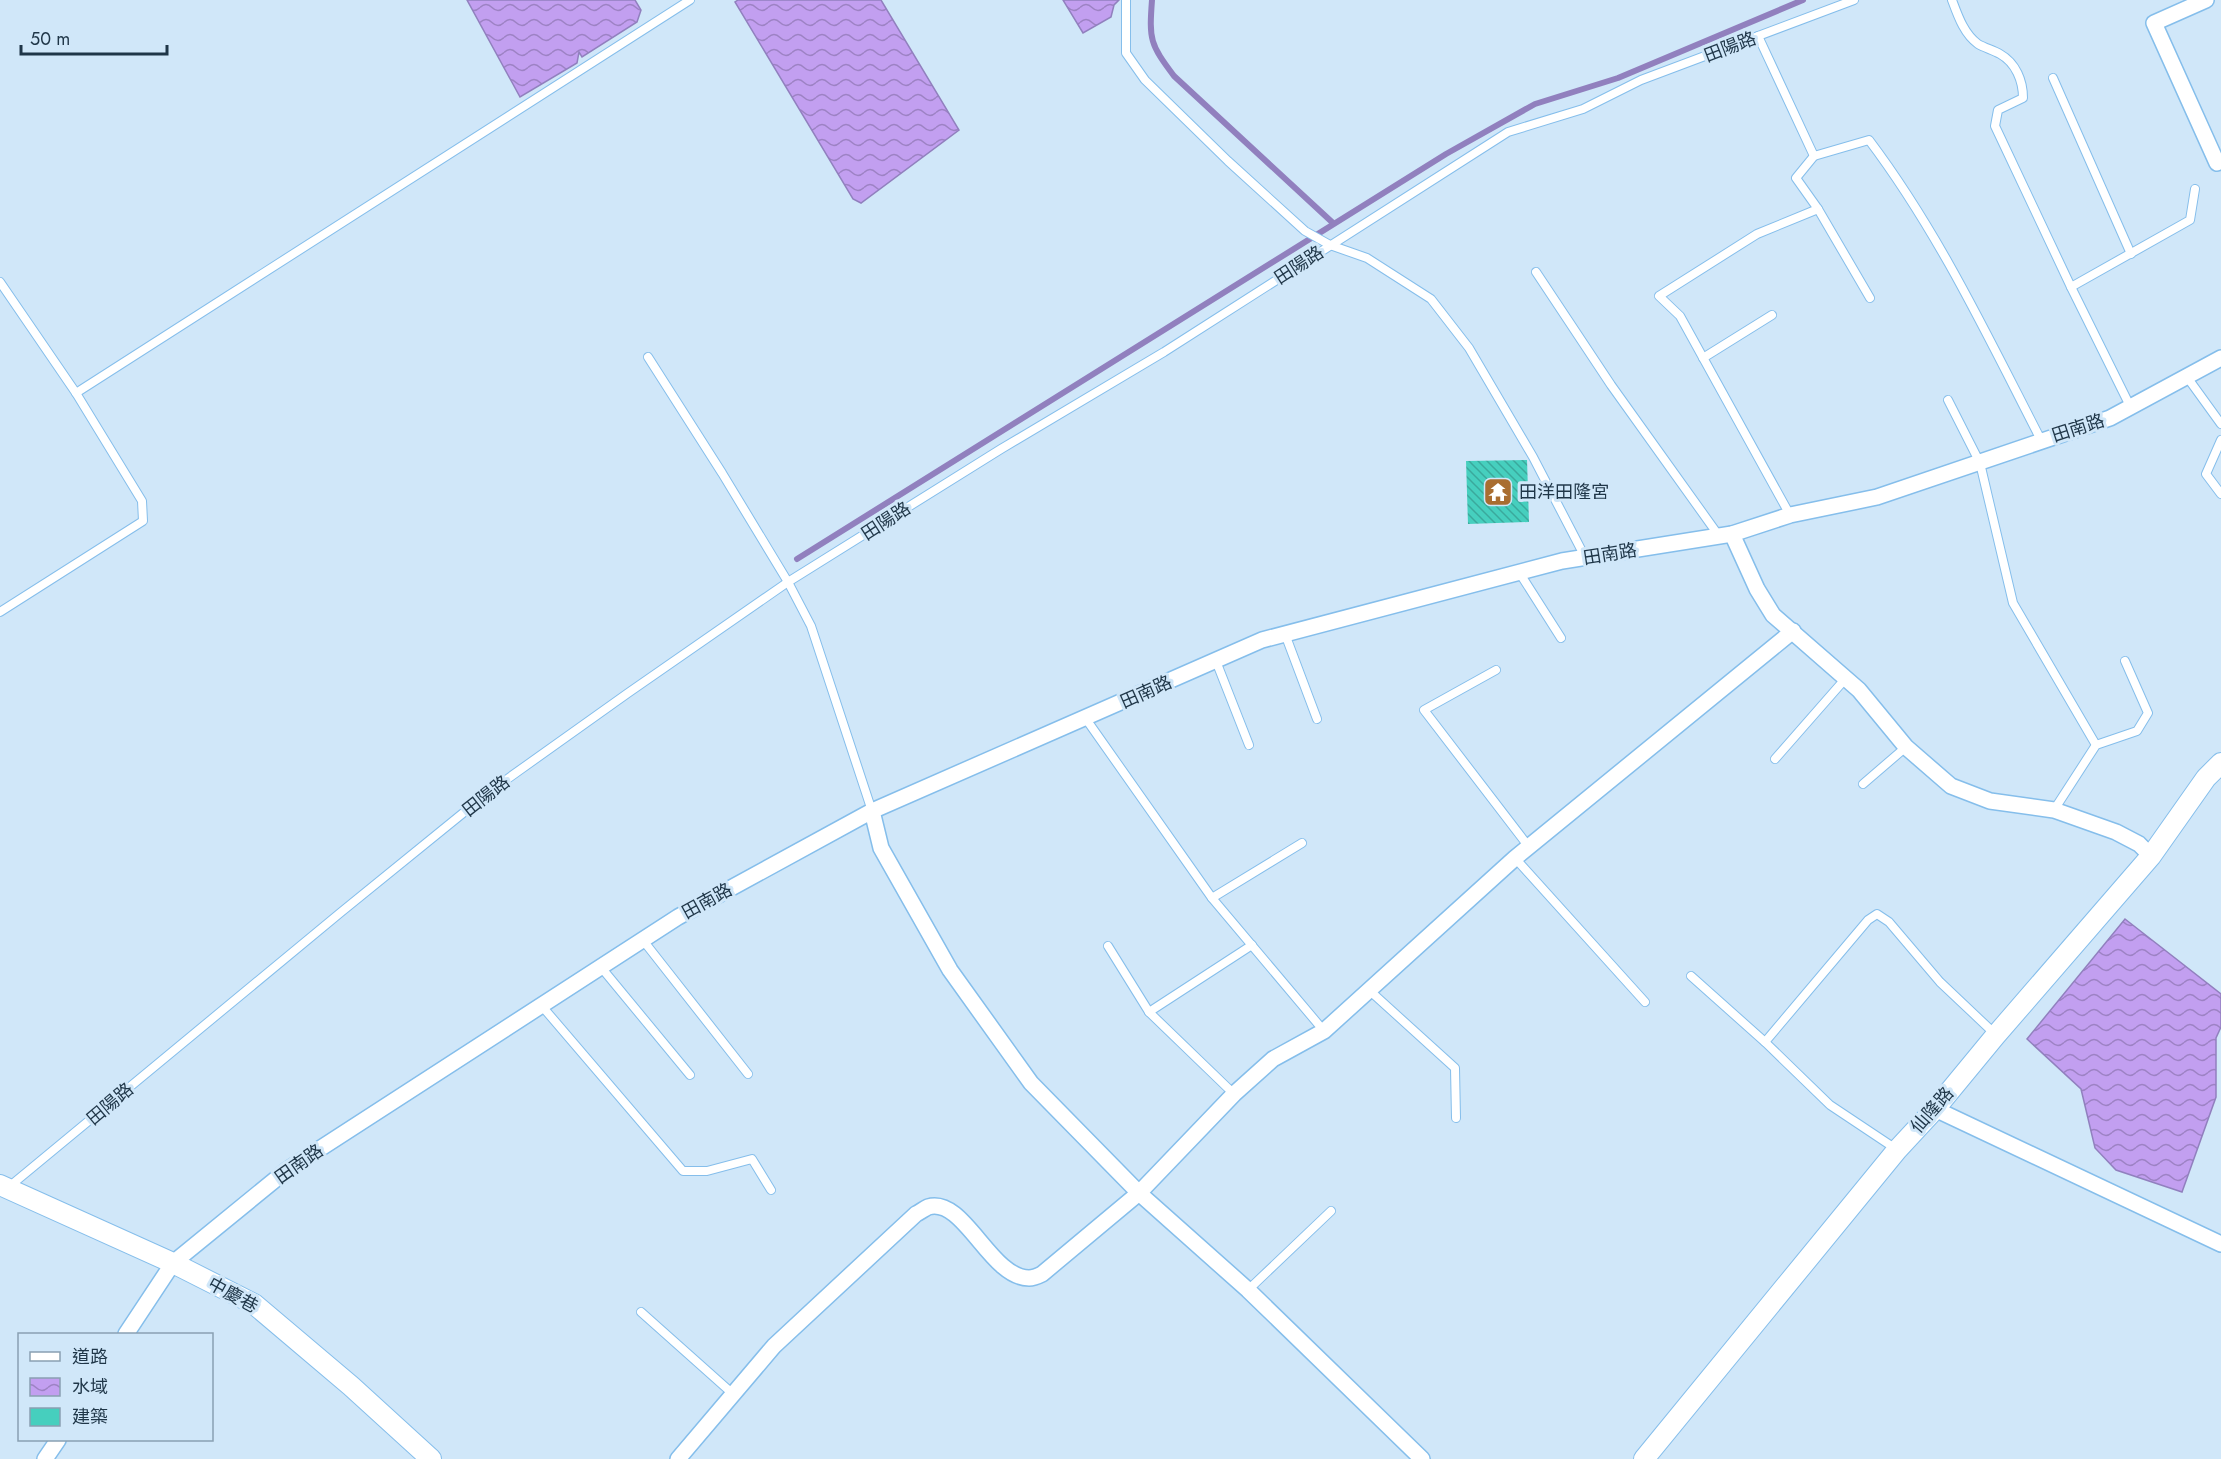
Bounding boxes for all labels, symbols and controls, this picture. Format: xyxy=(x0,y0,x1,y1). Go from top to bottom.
scale bar xyxy=(21,18,166,56)
street label: 田陽路 xyxy=(1700,25,1760,69)
text: 50 m xyxy=(30,26,70,52)
street label: 田陽路 xyxy=(1269,239,1329,291)
street label: 田南路 xyxy=(2048,407,2108,449)
temple icon: 田洋田隆宮 xyxy=(1482,476,1514,508)
place label: 田洋田隆宮 xyxy=(1519,479,1609,505)
street label: 田陽路 xyxy=(856,495,916,547)
street label: 田南路 xyxy=(1581,537,1639,571)
street label: 田南路 xyxy=(1116,669,1176,715)
street label: 田陽路 xyxy=(457,769,515,823)
street label: 田南路 xyxy=(677,877,737,925)
street label: 田陽路 xyxy=(81,1077,139,1131)
street label: 仙隆路 xyxy=(1904,1081,1960,1139)
street label: 田南路 xyxy=(269,1138,329,1190)
street label: 中慶巷 xyxy=(203,1271,263,1319)
legend xyxy=(18,1333,213,1441)
text: 道路 xyxy=(72,1344,108,1370)
text: 水域 xyxy=(72,1374,108,1400)
text: 建築 xyxy=(72,1404,108,1430)

